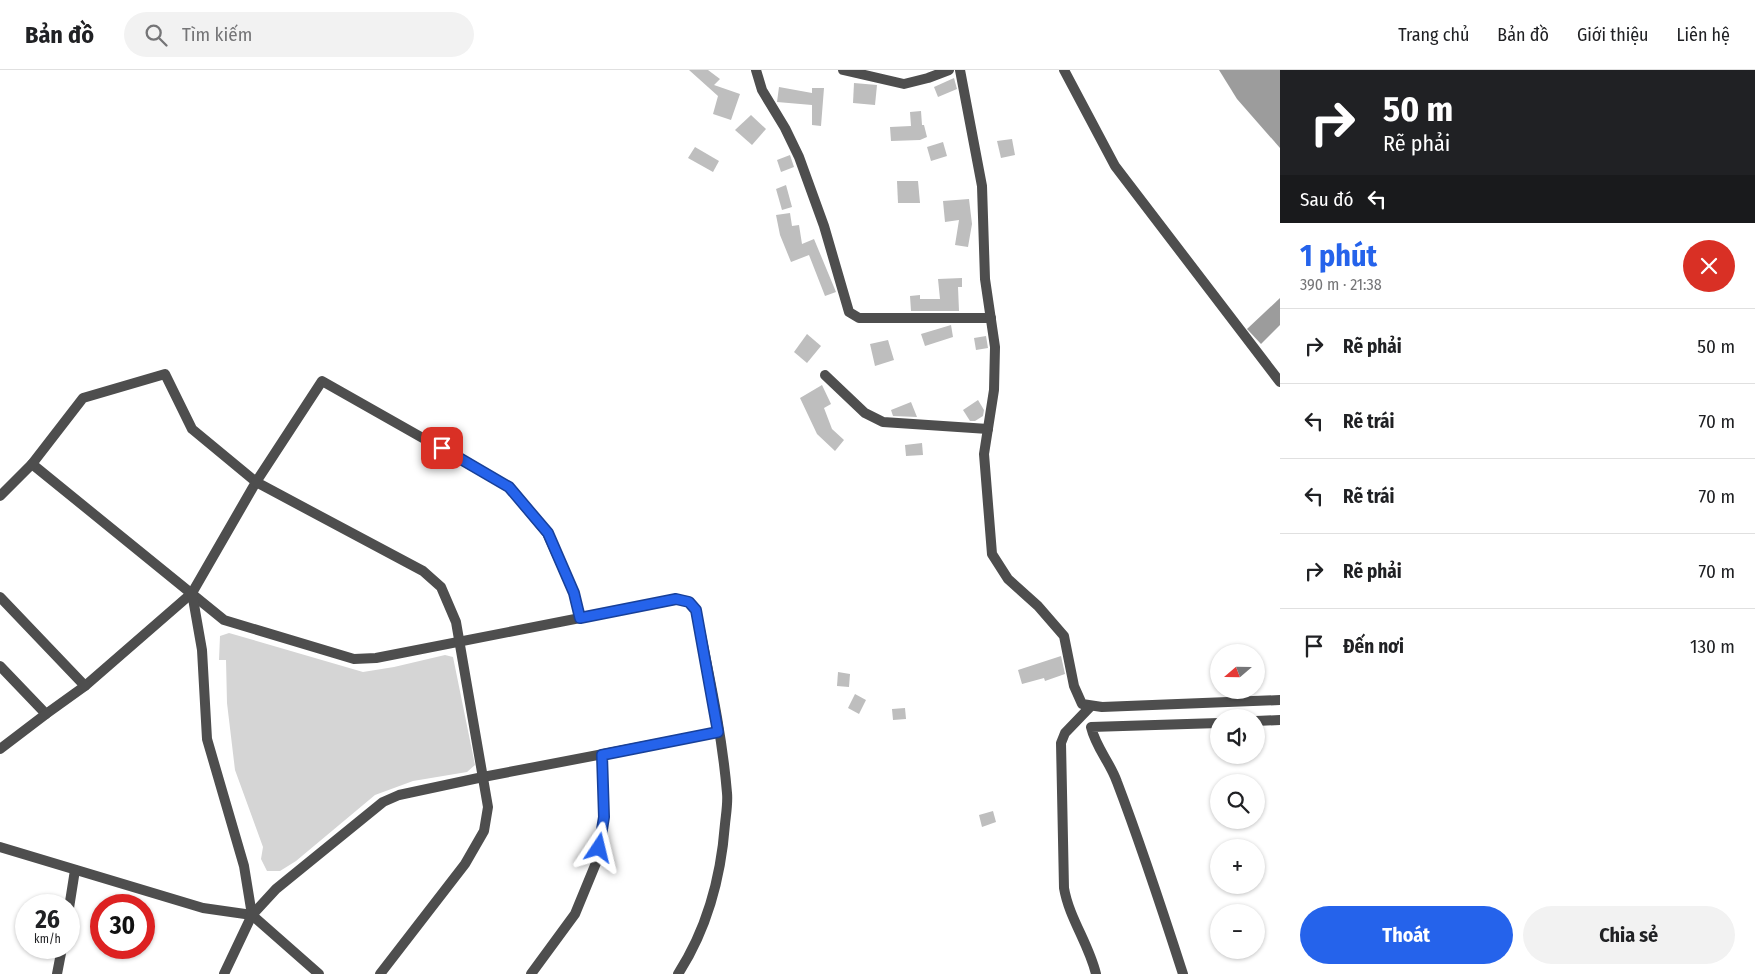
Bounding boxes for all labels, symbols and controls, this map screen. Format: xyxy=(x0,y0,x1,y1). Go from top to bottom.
search box xyxy=(124,12,474,57)
text: Bản đồ xyxy=(25,21,94,49)
icon: search xyxy=(142,21,170,49)
text: Tìm kiếm xyxy=(182,23,252,46)
text: Trang chủ xyxy=(1398,24,1469,46)
text: Bản đồ xyxy=(1497,24,1549,46)
text: Giới thiệu xyxy=(1577,24,1649,46)
text: Liên hệ xyxy=(1677,24,1730,46)
text: 50 m xyxy=(1383,88,1453,130)
icon: right xyxy=(1300,90,1365,155)
text: Rẽ phải xyxy=(1383,130,1450,157)
icon: left xyxy=(1363,185,1391,213)
text: Sau đó xyxy=(1300,188,1353,211)
text: 1 phút xyxy=(1300,238,1377,274)
button: close xyxy=(1683,240,1735,292)
text: 390 m · 21:38 xyxy=(1300,275,1382,294)
icon: right xyxy=(1300,332,1328,360)
text: Rẽ phải xyxy=(1343,335,1402,358)
text: 50 m xyxy=(1697,335,1735,358)
icon: left xyxy=(1300,407,1328,435)
text: Rẽ trái xyxy=(1343,410,1394,433)
text: 70 m xyxy=(1699,410,1735,433)
pin xyxy=(421,427,463,469)
icon: arrive xyxy=(428,434,456,462)
icon: left xyxy=(1300,482,1328,510)
text: Rẽ trái xyxy=(1343,485,1394,508)
text: 70 m xyxy=(1699,485,1735,508)
icon: right xyxy=(1300,557,1328,585)
text: Rẽ phải xyxy=(1343,560,1402,583)
text: 70 m xyxy=(1699,560,1735,583)
icon: arrive xyxy=(1300,632,1328,660)
text: Đến nơi xyxy=(1343,635,1404,658)
text: 130 m xyxy=(1690,635,1735,658)
north arrow xyxy=(1210,644,1265,699)
map controls xyxy=(1210,644,1265,959)
button: sound xyxy=(1210,709,1265,764)
button: search xyxy=(1210,774,1265,829)
position arrow xyxy=(572,821,624,873)
button: + xyxy=(1210,839,1265,894)
speed limit sign: 30 xyxy=(90,894,155,959)
button: − xyxy=(1210,904,1265,959)
text: 26 xyxy=(35,905,60,935)
button: Thoát xyxy=(1300,906,1513,964)
button: Chia sẻ xyxy=(1523,906,1735,964)
text: km/h xyxy=(34,932,61,946)

